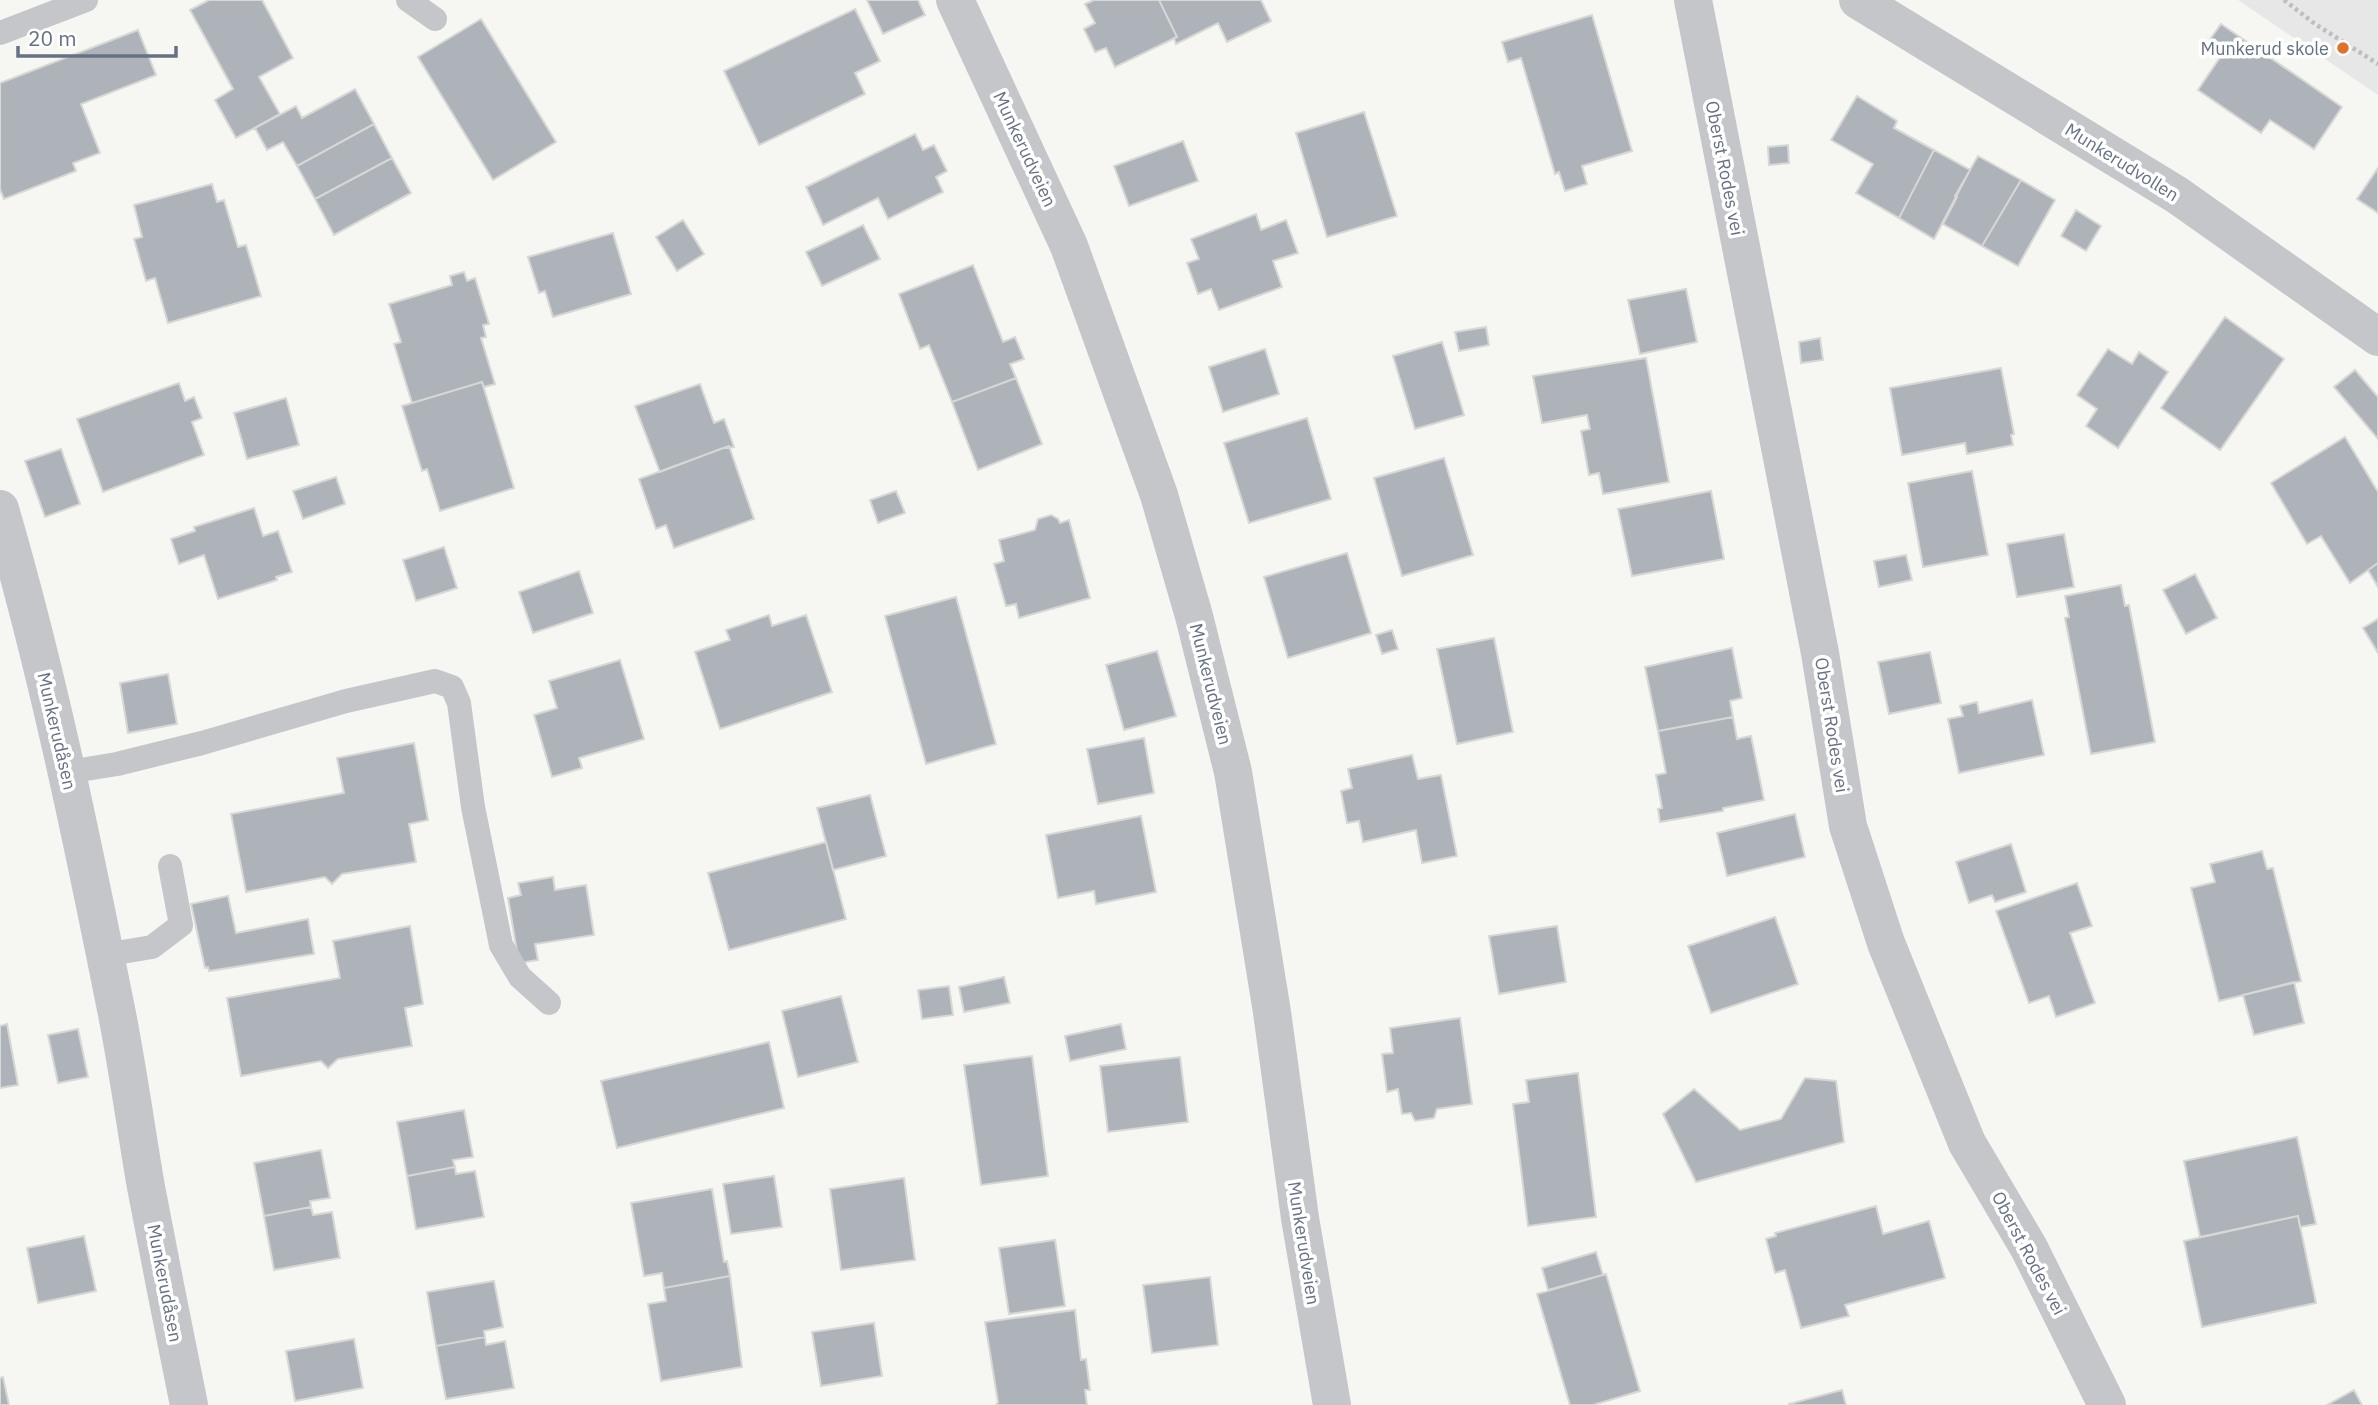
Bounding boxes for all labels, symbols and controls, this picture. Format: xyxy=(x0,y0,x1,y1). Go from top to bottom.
scale bar xyxy=(18,14,175,58)
text: 20 m xyxy=(28,24,77,52)
place label: Munkerud skole xyxy=(2201,37,2329,60)
marker: Munkerud skole xyxy=(2335,40,2351,56)
street label: Munkerudveien xyxy=(988,88,1062,210)
street label: Oberst Rodes vei xyxy=(1701,99,1749,237)
street label: Munkerudvollen xyxy=(2061,118,2183,206)
street label: Munkerudveien xyxy=(1185,621,1237,747)
street label: Oberst Rodes vei xyxy=(1810,656,1854,794)
street label: Munkerudåsen xyxy=(32,670,82,792)
street label: Munkerudveien xyxy=(1283,1180,1325,1306)
street label: Oberst Rodes vei xyxy=(1987,1187,2071,1319)
street label: Munkerudåsen xyxy=(142,1222,188,1344)

